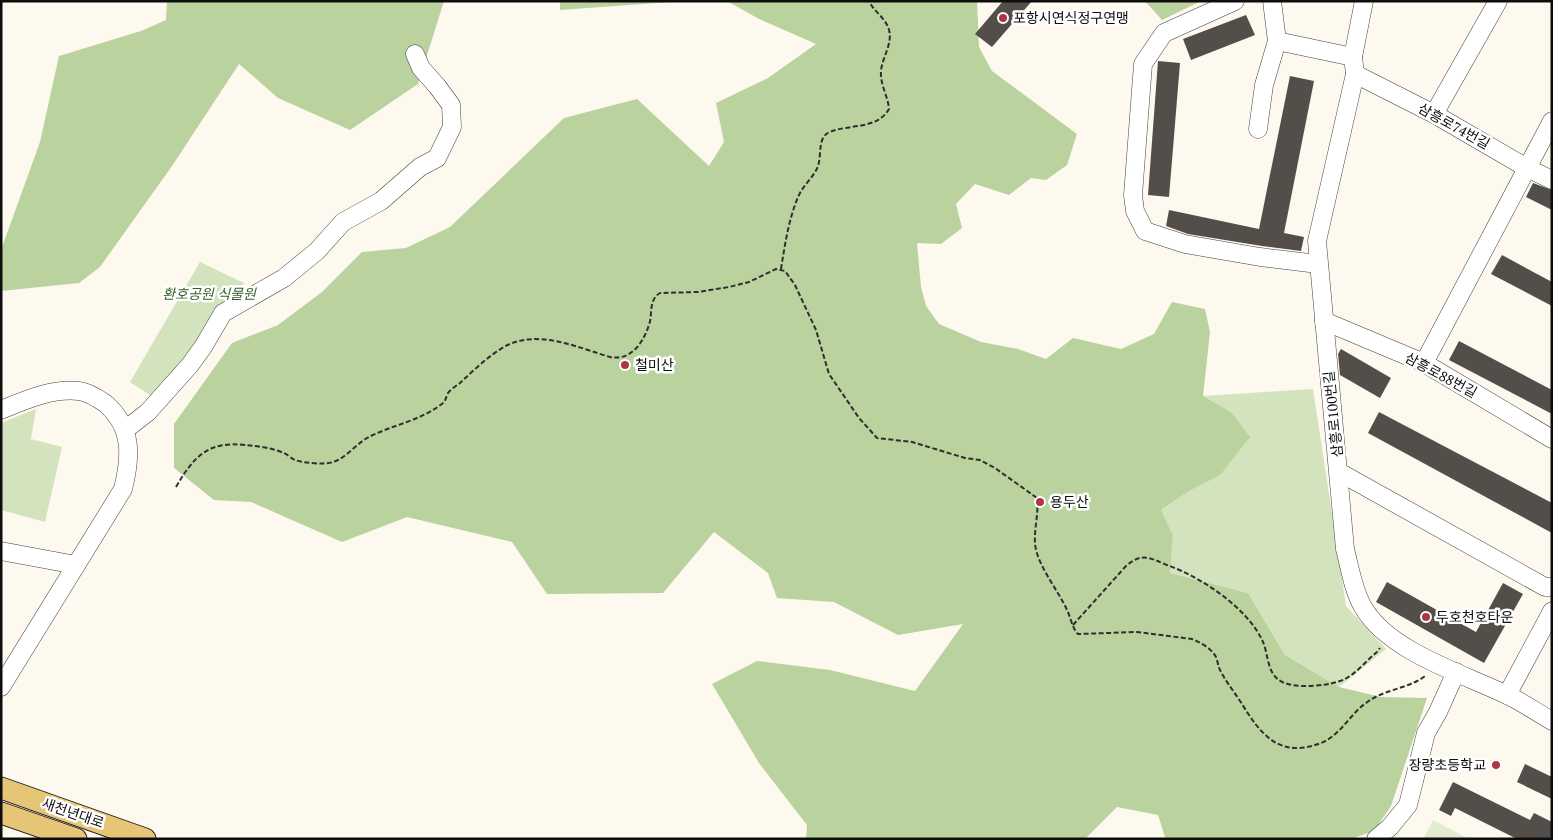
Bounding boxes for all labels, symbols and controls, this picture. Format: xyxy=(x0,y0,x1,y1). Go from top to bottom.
place label: 포항시연식정구연맹 xyxy=(1013,8,1129,27)
marker: 포항시연식정구연맹 xyxy=(997,12,1009,24)
street label: 삼흥로74번길 xyxy=(1415,98,1494,153)
park label: 환호공원 식물원 xyxy=(162,284,257,303)
street label: 삼흥로88번길 xyxy=(1402,348,1481,402)
place label: 철미산 xyxy=(635,355,674,374)
marker: 철미산 xyxy=(619,359,631,371)
street label: 삼흥로100번길 xyxy=(1319,370,1346,458)
place label: 용두산 xyxy=(1050,492,1089,511)
marker: 용두산 xyxy=(1034,496,1046,508)
place label: 두호천호타운 xyxy=(1436,607,1513,626)
marker: 두호천호타운 xyxy=(1420,611,1432,623)
place label: 장량초등학교 xyxy=(1409,755,1486,774)
marker: 장량초등학교 xyxy=(1490,759,1502,771)
street label: 새천년대로 xyxy=(40,793,107,832)

